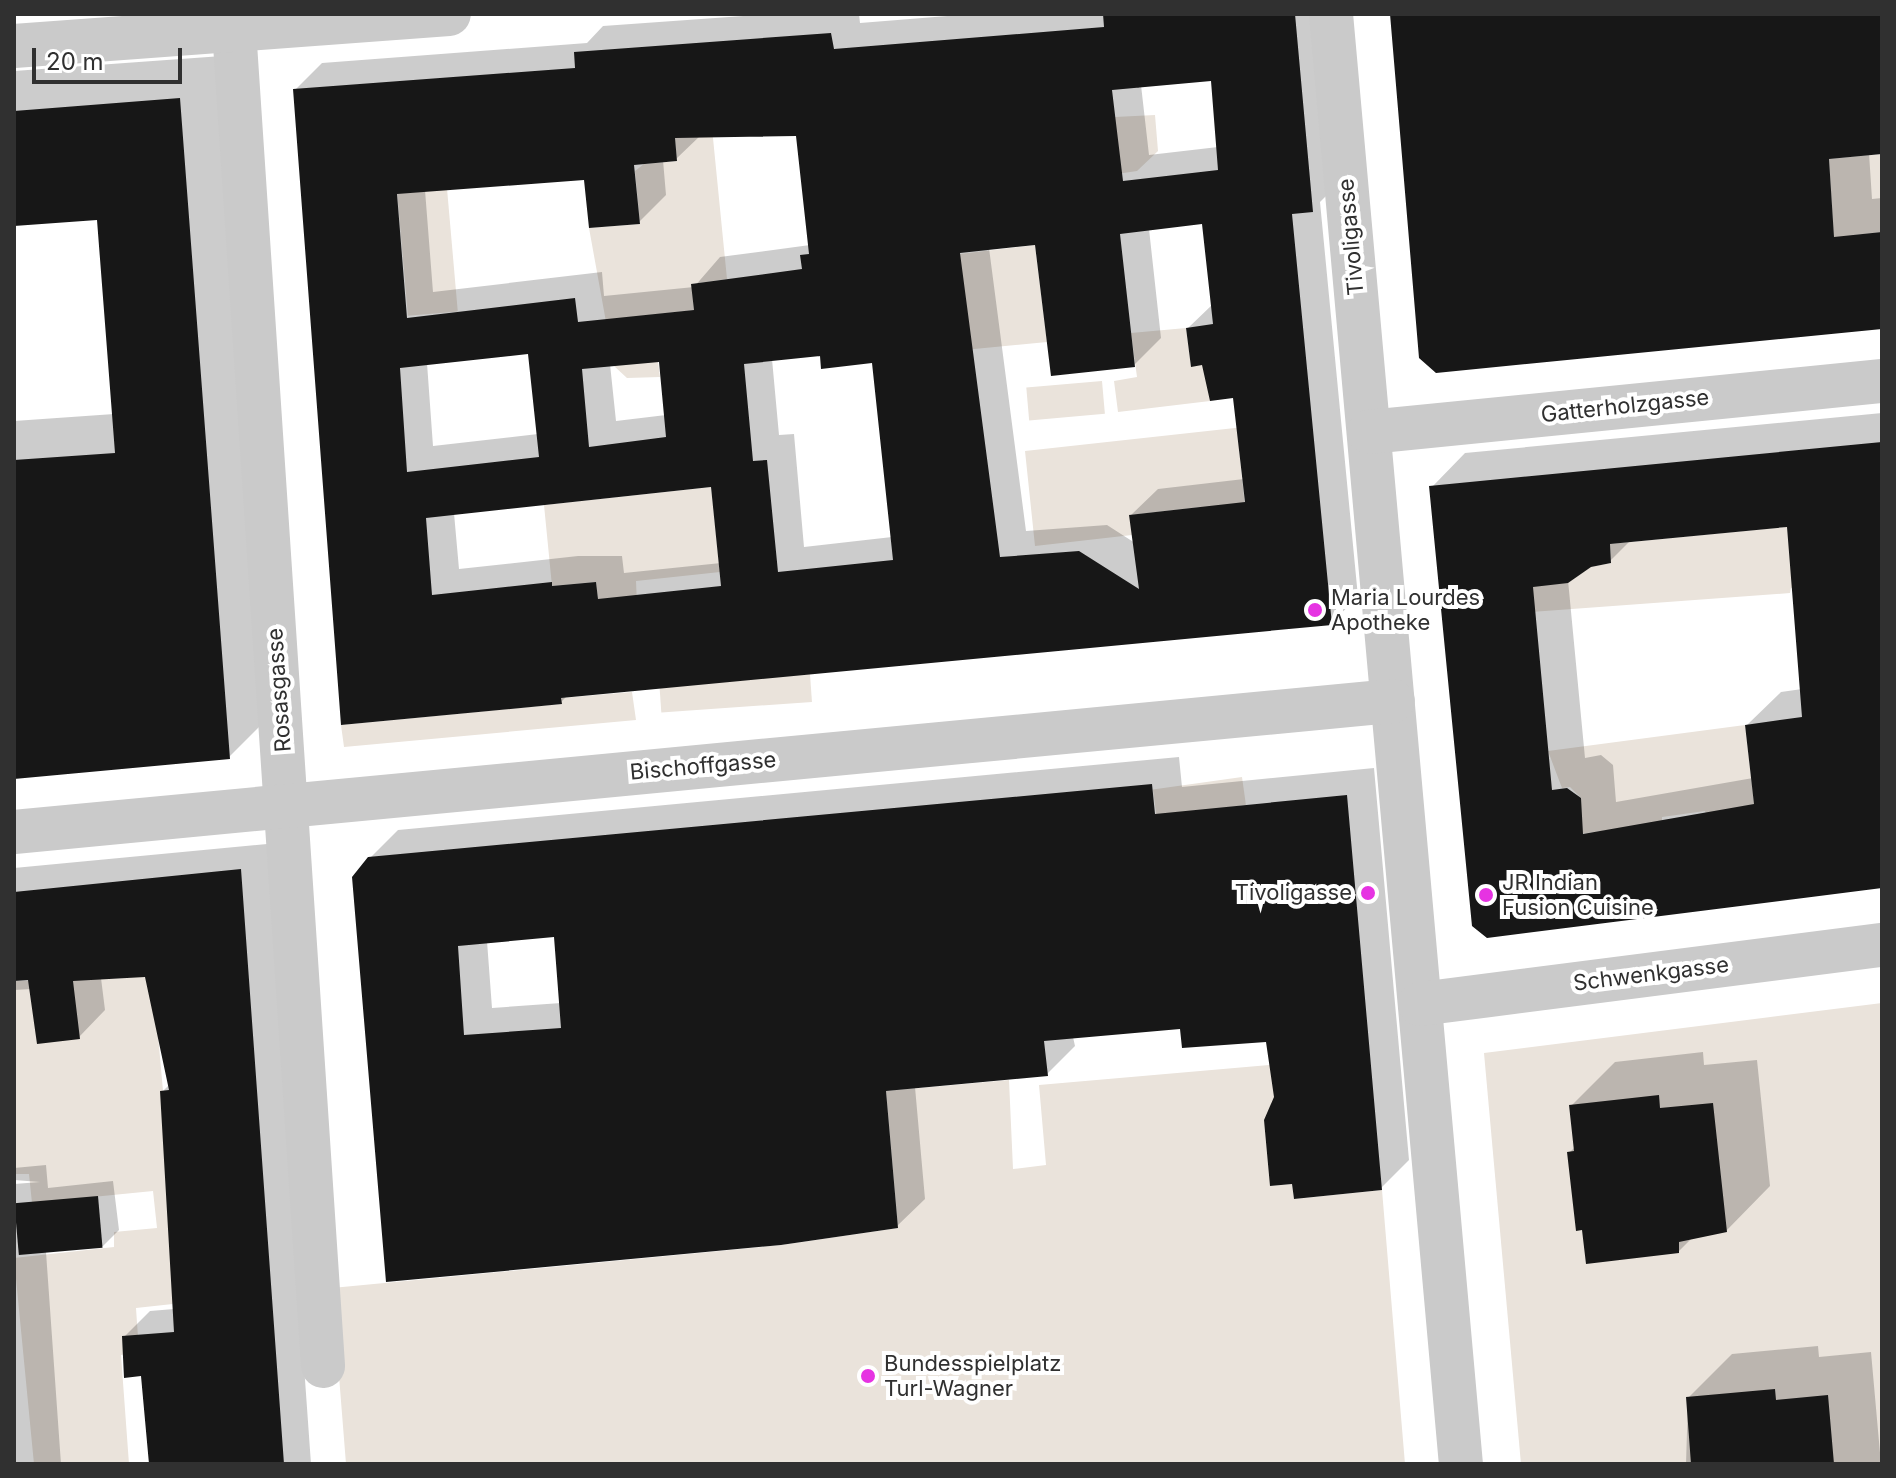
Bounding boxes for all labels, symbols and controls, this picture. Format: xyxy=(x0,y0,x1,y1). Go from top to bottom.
scale bar xyxy=(36,32,186,82)
text: 20 m xyxy=(46,47,104,76)
street label: Tivoligasse xyxy=(1333,177,1369,297)
street label: Gatterholzgasse xyxy=(1540,384,1710,428)
place label: Maria Lourdes Apotheke xyxy=(1331,584,1480,636)
marker: Maria Lourdes Apotheke xyxy=(1306,601,1324,619)
street label: Rosasgasse xyxy=(261,627,297,753)
street label: Bischoffgasse xyxy=(629,746,777,786)
place label: JR Indian Fusion Cuisine xyxy=(1502,869,1654,920)
place label: Tivoligasse xyxy=(1235,880,1352,906)
marker: Tivoligasse xyxy=(1359,884,1377,902)
marker: JR Indian Fusion Cuisine xyxy=(1477,886,1495,904)
street label: Schwenkgasse xyxy=(1572,951,1730,997)
place label: Bundesspielplatz Turl-Wagner xyxy=(884,1350,1061,1402)
marker: Bundesspielplatz Turl-Wagner xyxy=(859,1367,877,1385)

